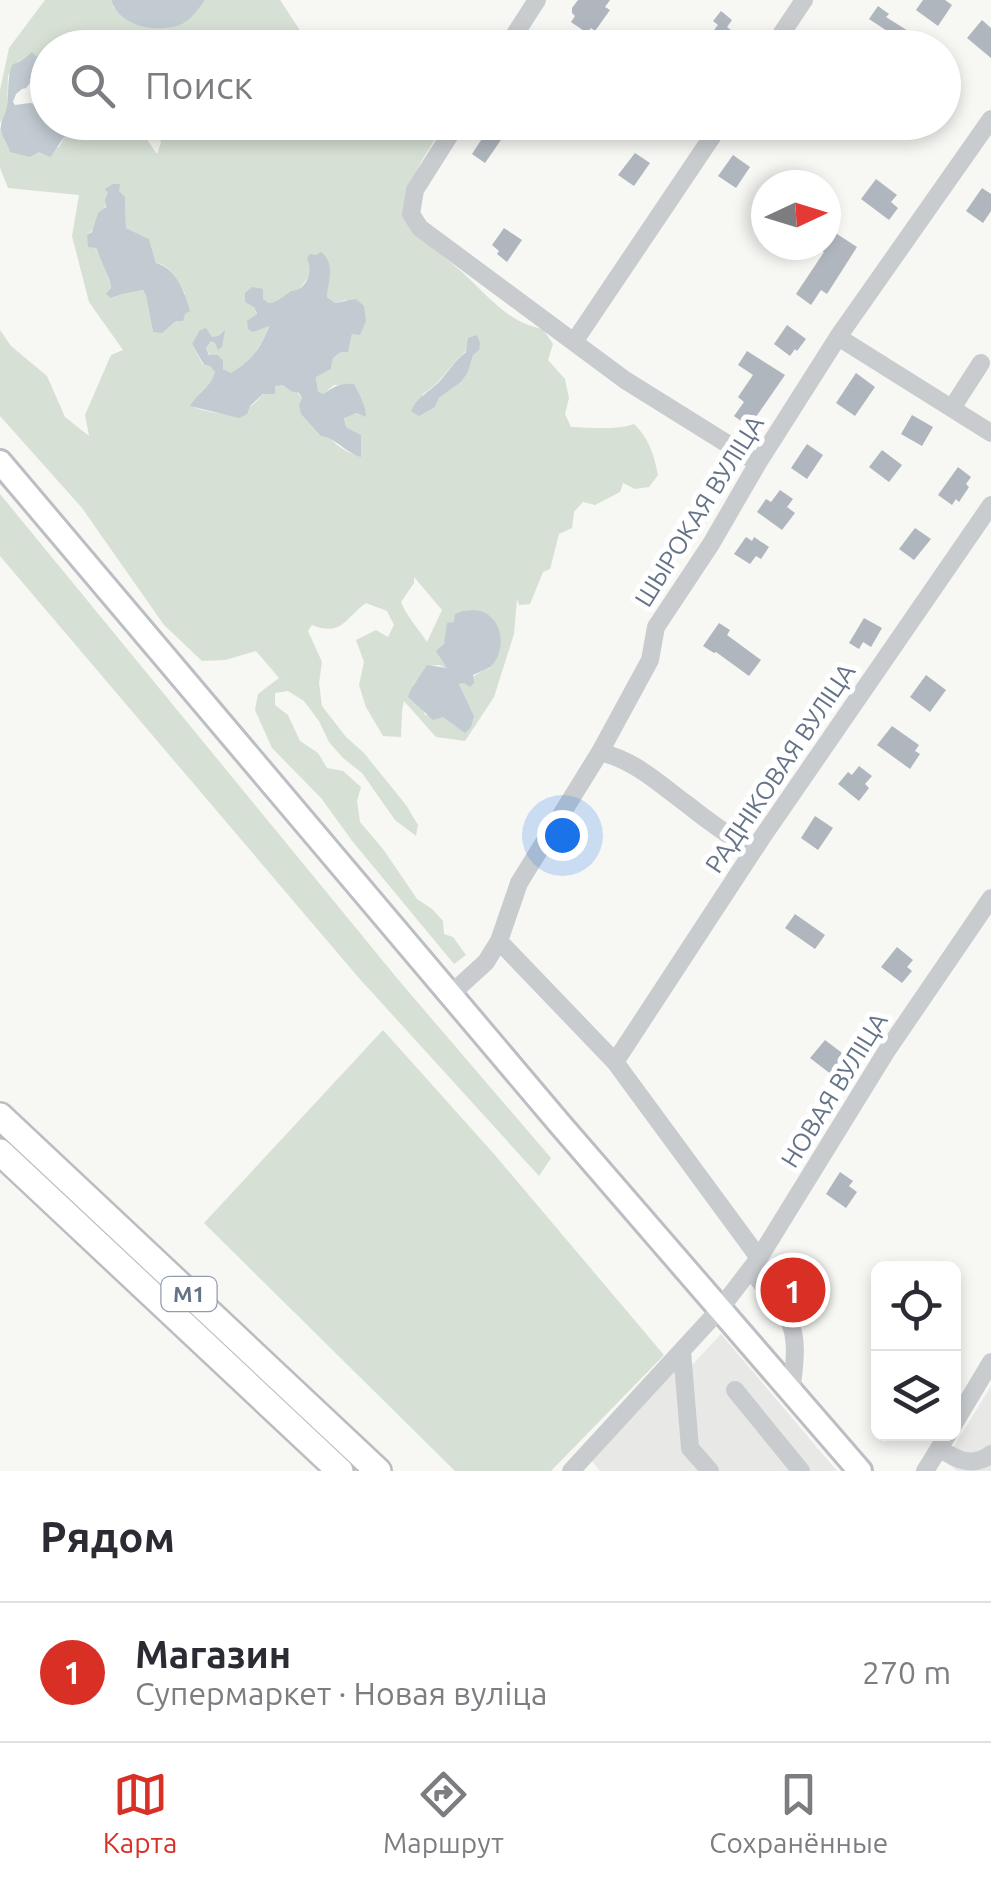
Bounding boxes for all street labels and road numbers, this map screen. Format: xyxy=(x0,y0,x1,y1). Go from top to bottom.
street label: ШЫРОКАЯ ВУЛІЦА xyxy=(629,410,769,612)
street label: РАДНІКОВАЯ ВУЛІЦА xyxy=(700,658,860,878)
street label: НОВАЯ ВУЛІЦА xyxy=(775,1008,893,1172)
road number: М1 xyxy=(162,1277,216,1311)

